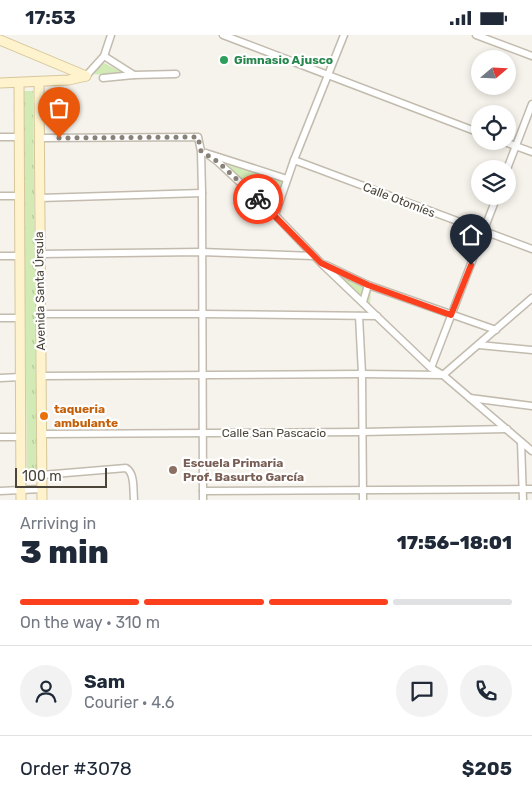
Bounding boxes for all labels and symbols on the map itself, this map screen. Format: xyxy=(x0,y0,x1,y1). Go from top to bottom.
north arrow xyxy=(471,50,516,95)
place label: Gimnasio Ajusco xyxy=(234,53,333,67)
marker: Gimnasio Ajusco xyxy=(218,54,230,66)
pin xyxy=(38,87,80,138)
courier xyxy=(233,174,283,224)
street label: Calle Otomíes xyxy=(361,180,437,220)
pin xyxy=(450,214,492,265)
street label: Avenida Santa Úrsula xyxy=(32,231,48,351)
place label: taqueria ambulante xyxy=(54,402,118,430)
marker: taqueria ambulante xyxy=(38,410,50,422)
street label: Calle San Pascacio xyxy=(222,426,326,440)
place label: Escuela Primaria Prof. Basurto García xyxy=(183,456,304,484)
marker: Escuela Primaria Prof. Basurto García xyxy=(167,464,179,476)
scale bar xyxy=(15,465,108,488)

